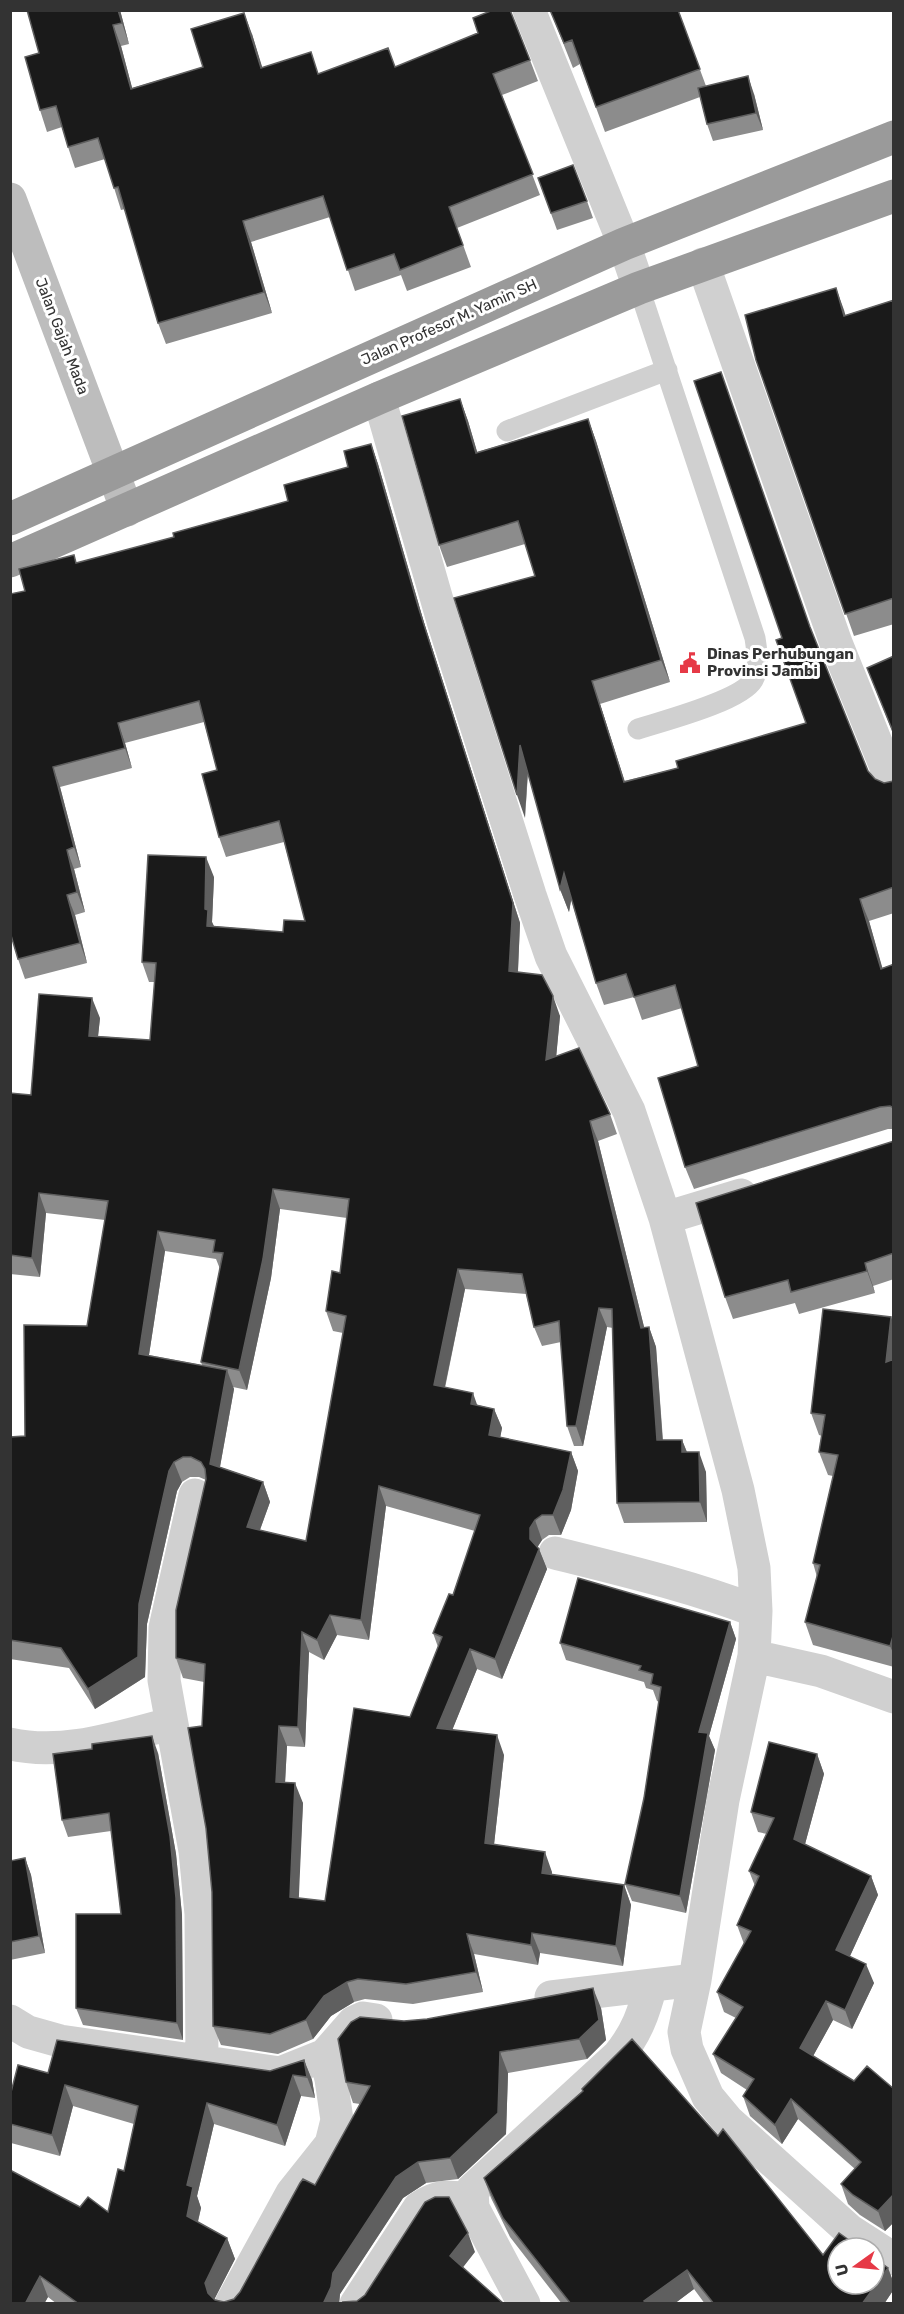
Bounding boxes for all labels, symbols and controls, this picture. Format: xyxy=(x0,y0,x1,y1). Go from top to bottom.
street label: Jalan Gajah Mada xyxy=(31,275,93,397)
street label: Jalan Profesor M. Yamin SH xyxy=(358,275,540,369)
place label: Dinas Perhubungan Provinsi Jambi xyxy=(707,645,854,680)
public building icon: Dinas Perhubungan Provinsi Jambi xyxy=(678,651,702,675)
north arrow xyxy=(826,2236,886,2296)
text: U xyxy=(831,2262,853,2278)

